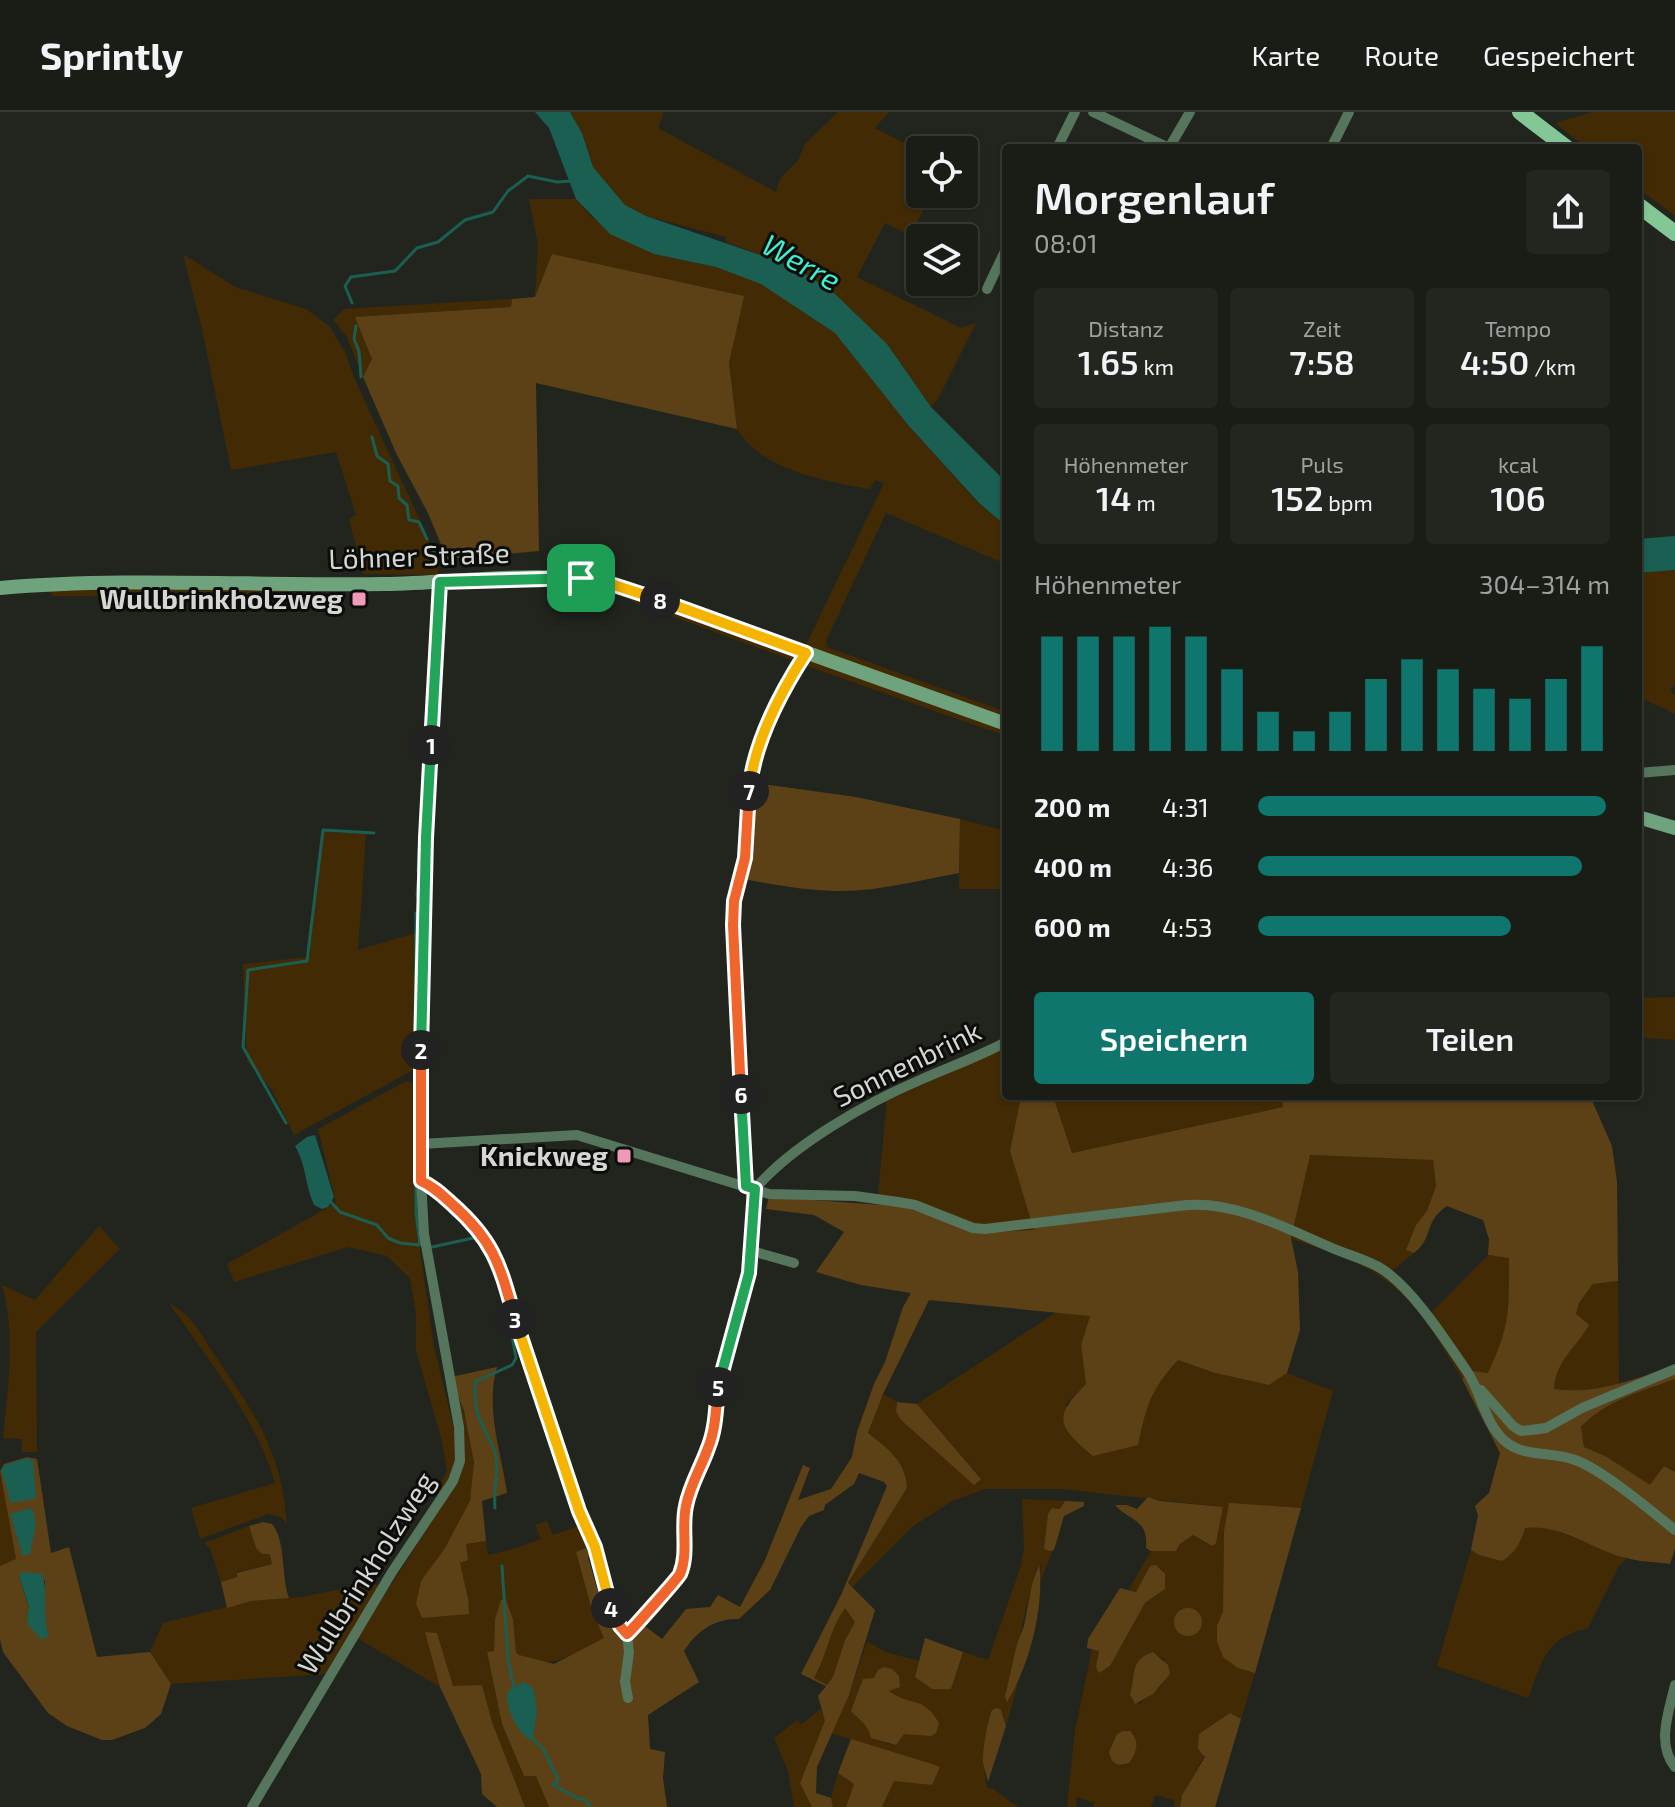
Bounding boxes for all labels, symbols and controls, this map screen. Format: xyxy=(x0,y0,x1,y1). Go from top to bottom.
text: Sprintly xyxy=(40,32,183,78)
text: Karte xyxy=(1251,38,1320,72)
text: Route xyxy=(1364,38,1439,72)
text: Gespeichert xyxy=(1483,38,1635,72)
map controls xyxy=(906,136,978,296)
button: locate xyxy=(906,136,978,208)
text: Morgenlauf xyxy=(1034,170,1274,223)
button: share xyxy=(1526,170,1610,254)
button: layers xyxy=(906,224,978,296)
water label: Werre xyxy=(757,225,847,297)
text: 08:01 xyxy=(1034,227,1098,258)
text: Distanz xyxy=(1088,315,1164,341)
text: Zeit xyxy=(1303,315,1341,341)
text: Tempo xyxy=(1485,315,1551,341)
text: 1.65 xyxy=(1078,341,1139,382)
text: 7:58 xyxy=(1289,341,1355,382)
text: 4:50 xyxy=(1460,341,1529,382)
text: km xyxy=(1139,353,1174,379)
text: /km xyxy=(1529,353,1576,379)
text: Höhenmeter xyxy=(1064,451,1188,477)
text: Puls xyxy=(1300,451,1344,477)
text: kcal xyxy=(1498,451,1538,477)
text: 14 xyxy=(1096,477,1132,518)
text: 152 xyxy=(1271,477,1323,518)
text: 106 xyxy=(1490,477,1546,518)
text: m xyxy=(1132,489,1156,515)
text: bpm xyxy=(1323,489,1373,515)
street label: Löhner Straße xyxy=(328,535,510,575)
pin xyxy=(547,544,615,612)
icon: arrive xyxy=(559,556,603,600)
text: Höhenmeter xyxy=(1034,568,1181,599)
text: 304–314 m xyxy=(1479,568,1610,599)
pin: 8 xyxy=(640,580,680,620)
place label: Wullbrinkholzweg xyxy=(99,581,343,615)
text: 8 xyxy=(653,587,667,613)
marker: Wullbrinkholzweg xyxy=(350,590,368,608)
pin: 1 xyxy=(411,725,451,765)
text: 1 xyxy=(426,732,436,758)
pin: 7 xyxy=(729,771,769,811)
text: 7 xyxy=(743,778,755,804)
text: 200 m xyxy=(1034,791,1110,822)
text: 4:31 xyxy=(1162,791,1209,822)
text: 400 m xyxy=(1034,851,1112,882)
text: 4:36 xyxy=(1162,851,1213,882)
text: 600 m xyxy=(1034,911,1111,942)
text: 4:53 xyxy=(1162,911,1213,942)
button: Speichern xyxy=(1034,992,1314,1084)
button: Teilen xyxy=(1330,992,1610,1084)
street label: Sonnenbrink xyxy=(827,1013,986,1113)
pin: 2 xyxy=(401,1030,441,1070)
text: 2 xyxy=(415,1037,427,1063)
pin: 6 xyxy=(721,1074,761,1114)
text: 6 xyxy=(735,1081,747,1107)
place label: Knickweg xyxy=(480,1138,608,1172)
marker: Knickweg xyxy=(615,1147,633,1165)
pin: 3 xyxy=(495,1299,535,1339)
text: 3 xyxy=(509,1306,521,1332)
pin: 5 xyxy=(698,1367,738,1407)
text: 5 xyxy=(712,1374,724,1400)
street label: Wullbrinkholzweg xyxy=(289,1465,441,1680)
pin: 4 xyxy=(591,1588,631,1628)
text: 4 xyxy=(604,1595,618,1621)

